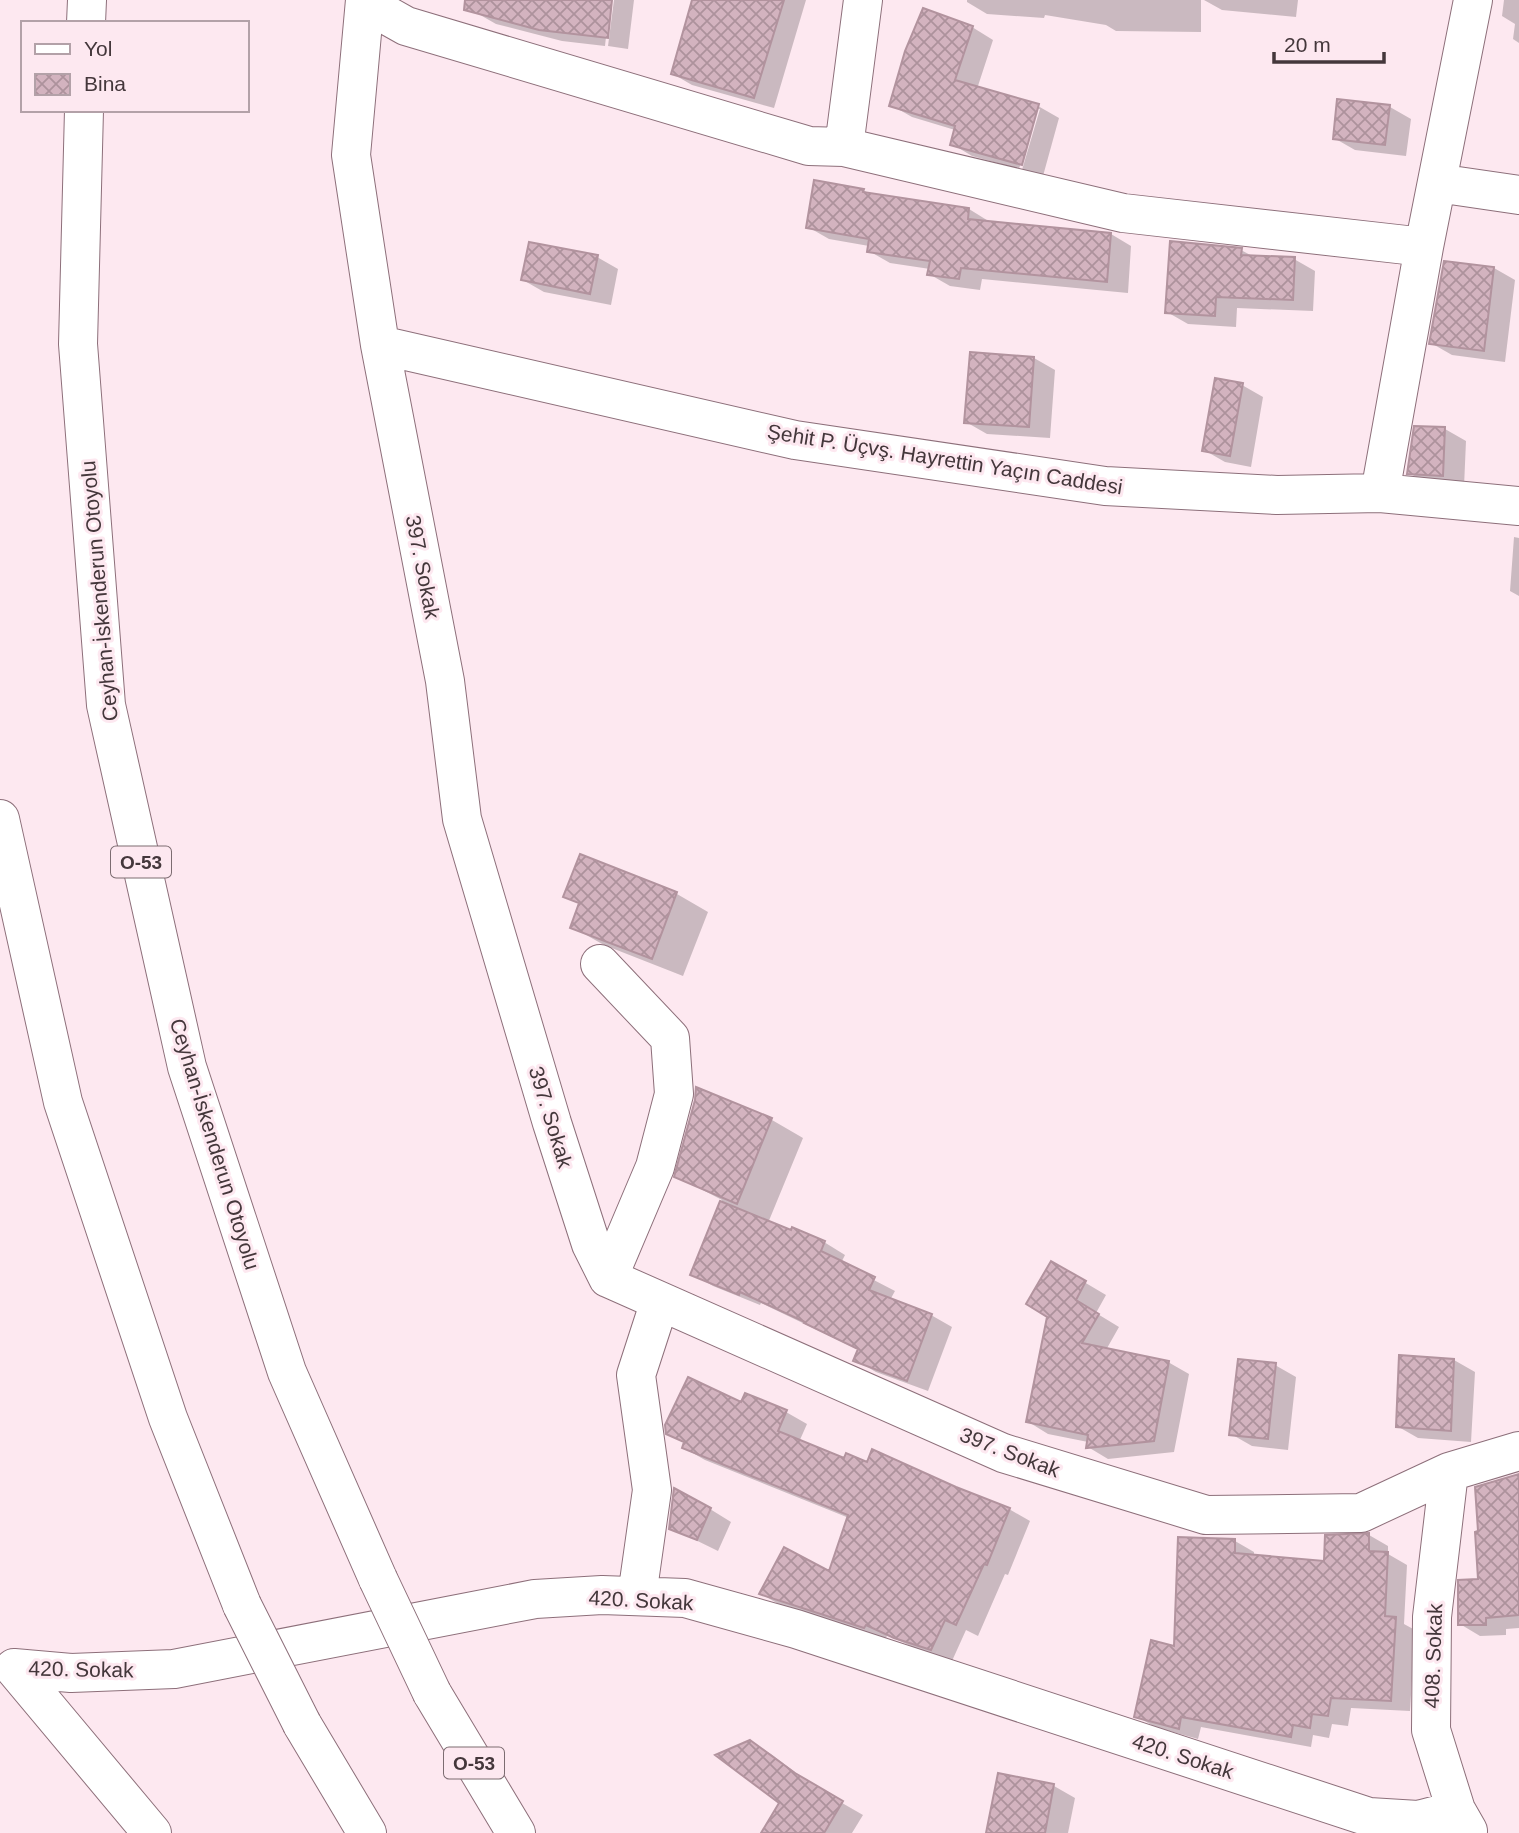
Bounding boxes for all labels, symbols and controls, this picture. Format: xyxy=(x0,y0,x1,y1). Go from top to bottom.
legend xyxy=(21,21,248,112)
scale bar xyxy=(1274,21,1384,65)
text: 20 m xyxy=(1284,33,1331,56)
text: Yol xyxy=(84,37,112,60)
text: Bina xyxy=(84,72,126,95)
street label: Şehit P. Üçvş. Hayrettin Yaçın Caddesi xyxy=(766,420,1124,498)
street label: Ceyhan-İskenderun Otoyolu xyxy=(76,460,122,722)
street label: 397. Sokak xyxy=(402,513,444,621)
road number: O-53 xyxy=(111,846,171,877)
street label: Ceyhan-İskenderun Otoyolu xyxy=(166,1016,264,1272)
street label: 397. Sokak xyxy=(525,1063,578,1171)
street label: 397. Sokak xyxy=(957,1422,1064,1482)
street label: 420. Sokak xyxy=(588,1586,695,1614)
street label: 408. Sokak xyxy=(1420,1603,1446,1709)
street label: 420. Sokak xyxy=(28,1657,134,1681)
street label: 420. Sokak xyxy=(1129,1729,1237,1783)
road number: O-53 xyxy=(444,1748,504,1778)

